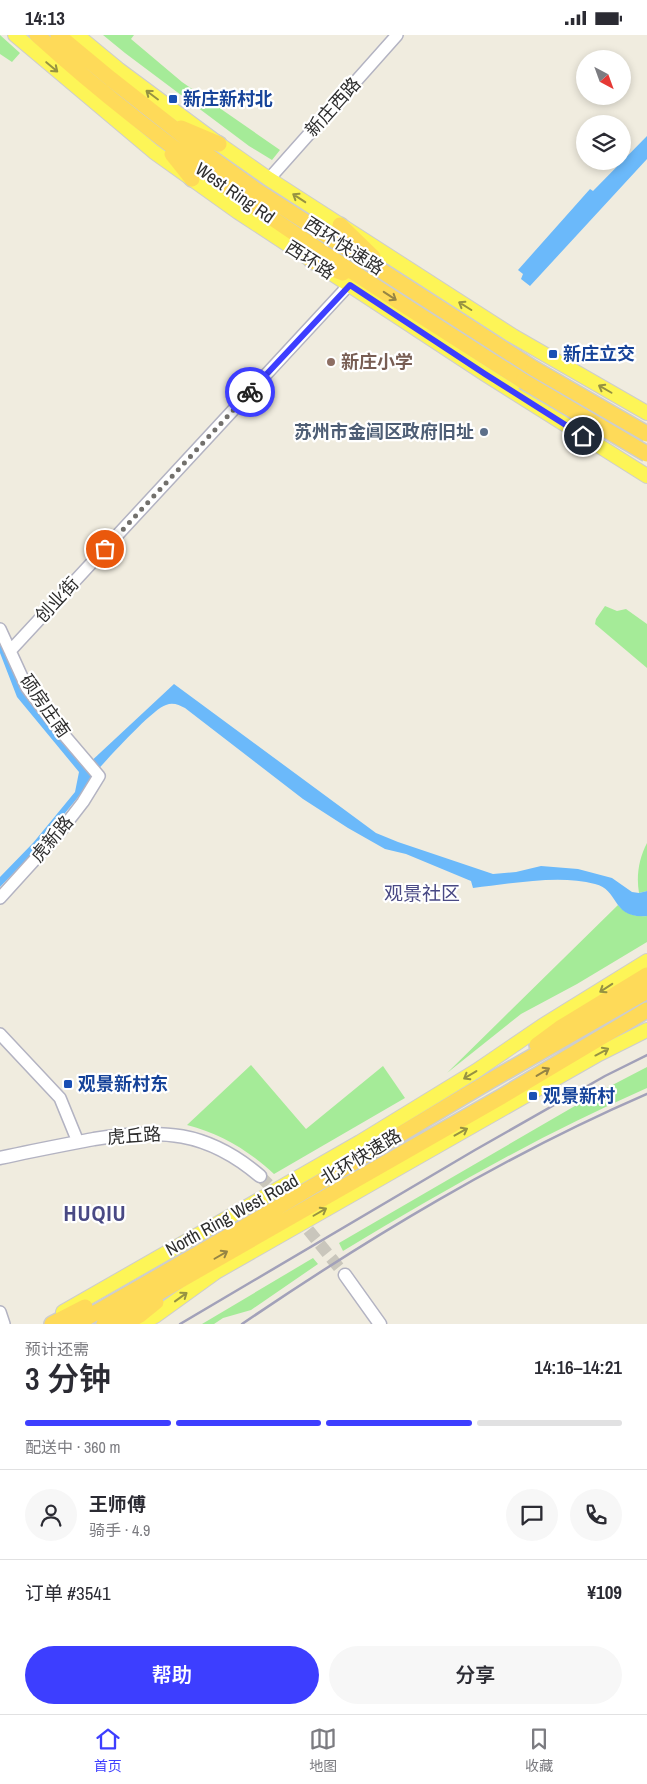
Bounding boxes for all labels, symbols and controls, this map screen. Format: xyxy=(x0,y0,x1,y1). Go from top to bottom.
text: 14:13 xyxy=(25,5,65,31)
north arrow xyxy=(576,50,631,105)
map controls xyxy=(576,50,631,170)
one-way arrow xyxy=(45,61,58,72)
street label: 新庄西路 xyxy=(299,72,366,142)
place label: 新庄新村北 xyxy=(183,86,273,111)
one-way arrow xyxy=(145,90,159,100)
marker: 新庄新村北 xyxy=(167,93,179,105)
button: layers xyxy=(576,115,631,170)
street label: West Ring Rd xyxy=(191,156,280,229)
one-way arrow xyxy=(293,193,307,203)
street label: 西环快速路 xyxy=(300,211,389,281)
street label: 西环路 xyxy=(281,234,340,285)
one-way arrow xyxy=(383,291,397,301)
one-way arrow xyxy=(458,300,472,310)
place label: 新庄立交 xyxy=(563,341,635,366)
marker: 新庄立交 xyxy=(547,348,559,360)
place label: 新庄小学 xyxy=(341,349,413,374)
marker: 新庄小学 xyxy=(325,356,337,368)
courier xyxy=(225,367,275,417)
icon: bike xyxy=(236,378,264,406)
one-way arrow xyxy=(598,383,612,393)
pin xyxy=(562,415,604,457)
place label: 苏州市金阊区政府旧址 xyxy=(294,419,474,444)
icon: home xyxy=(569,422,597,450)
marker: 苏州市金阊区政府旧址 xyxy=(478,426,490,438)
pin xyxy=(84,528,126,570)
icon: bag xyxy=(91,535,119,563)
street label: 创业街 xyxy=(29,571,84,628)
street label: 硕房庄南 xyxy=(15,669,76,742)
street label: 虎新路 xyxy=(25,810,79,867)
district label: 观景社区 xyxy=(384,880,460,906)
one-way arrow xyxy=(600,983,614,993)
one-way arrow xyxy=(595,1047,610,1057)
one-way arrow xyxy=(536,1066,550,1076)
place label: 观景新村东 xyxy=(78,1071,168,1096)
one-way arrow xyxy=(463,1071,477,1081)
marker: 观景新村东 xyxy=(62,1078,74,1090)
place label: 观景新村 xyxy=(543,1083,615,1108)
marker: 观景新村 xyxy=(527,1090,539,1102)
street label: 虎丘路 xyxy=(106,1121,162,1150)
street label: 北环快速路 xyxy=(316,1123,406,1190)
one-way arrow xyxy=(453,1127,468,1137)
street label: North Ring West Road xyxy=(161,1168,303,1261)
district label: HUQIU xyxy=(63,1198,127,1228)
one-way arrow xyxy=(312,1207,326,1217)
one-way arrow xyxy=(214,1250,228,1260)
one-way arrow xyxy=(174,1292,188,1302)
text: 预计还需 xyxy=(25,1338,89,1360)
text: 14:16–14:21 xyxy=(534,1354,622,1380)
text: 3 分钟 xyxy=(25,1357,111,1400)
text: 配送中 · 360 m xyxy=(25,1436,120,1458)
button: person xyxy=(25,1489,77,1541)
button: chat xyxy=(506,1489,558,1541)
button: phone xyxy=(570,1489,622,1541)
text: 王师傅 xyxy=(89,1491,146,1517)
text: 骑手 · 4.9 xyxy=(89,1519,150,1541)
text: ¥109 xyxy=(587,1579,622,1605)
text: 订单 #3541 xyxy=(25,1580,111,1606)
button: 帮助 xyxy=(25,1646,319,1704)
button: 分享 xyxy=(329,1646,622,1704)
tab: 首页 xyxy=(94,1725,122,1775)
tab: 地图 xyxy=(309,1725,337,1775)
tab: 收藏 xyxy=(525,1725,553,1775)

